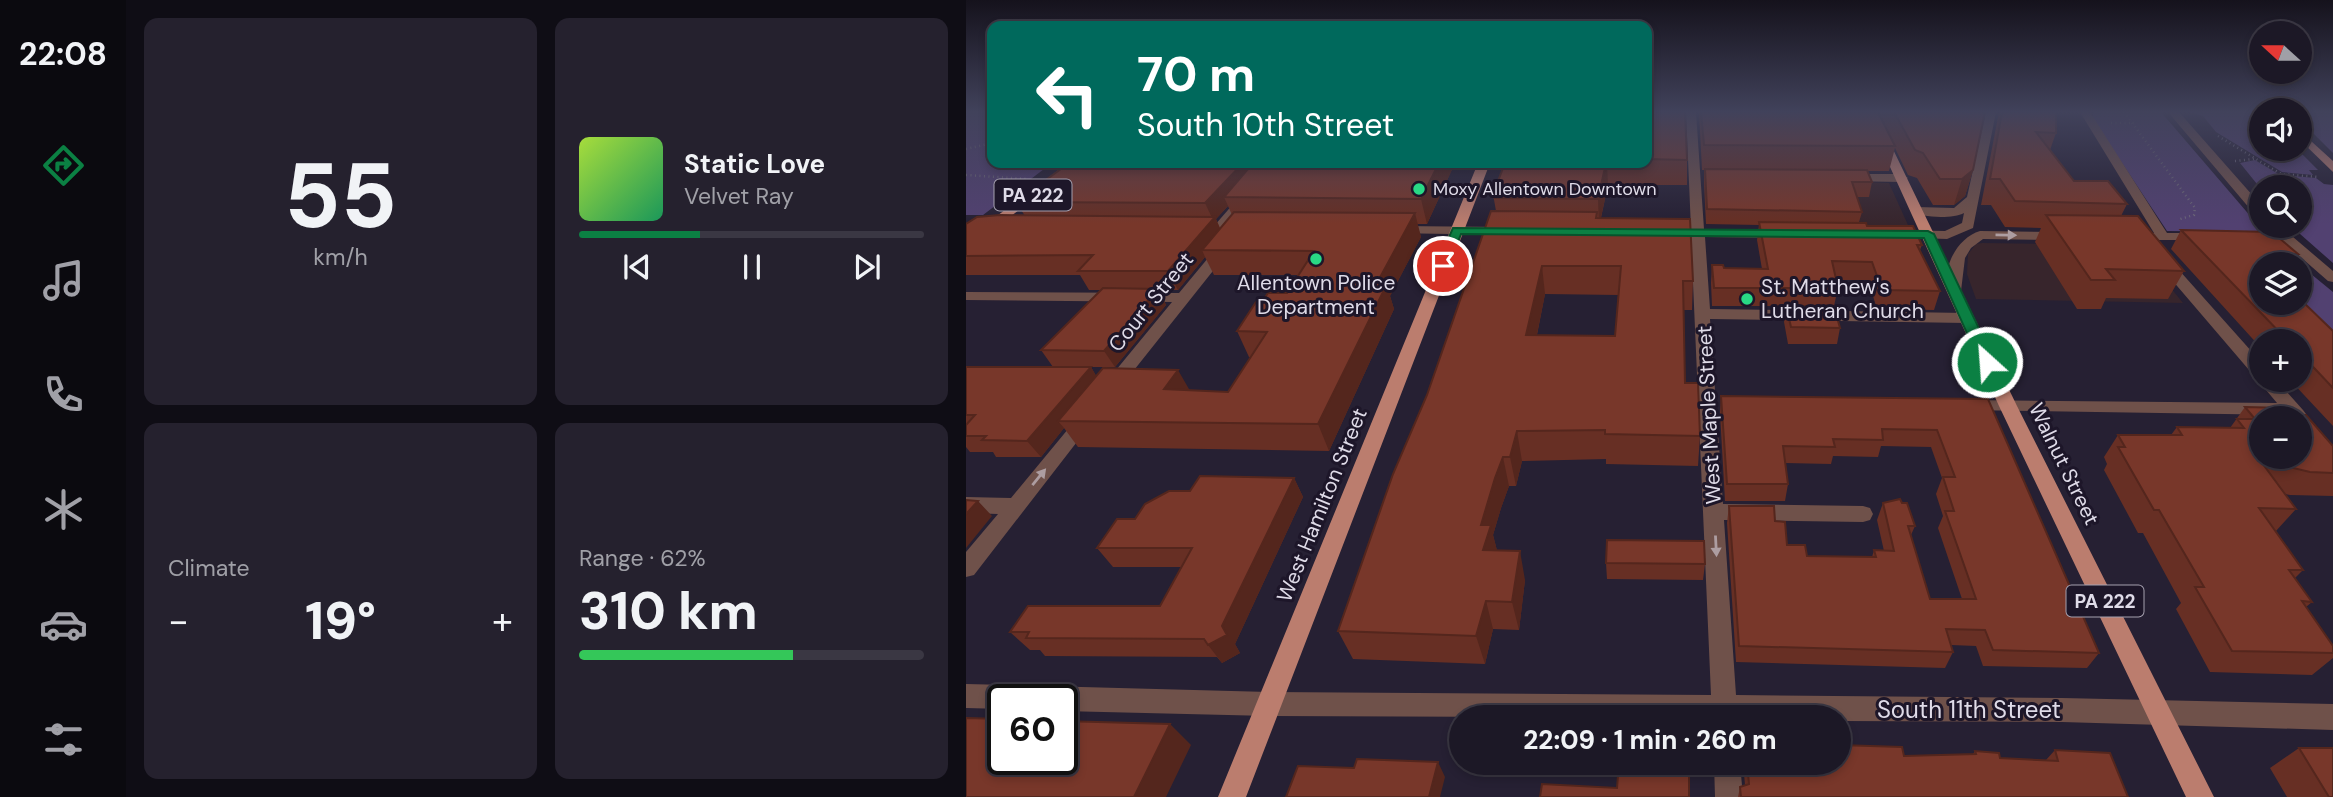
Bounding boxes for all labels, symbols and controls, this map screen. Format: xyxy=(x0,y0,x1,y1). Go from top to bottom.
north arrow xyxy=(2249,21,2312,84)
map controls xyxy=(2249,21,2312,469)
text: 22:08 xyxy=(19,33,107,75)
text: 70 m xyxy=(1137,42,1255,106)
icon: left xyxy=(1022,49,1113,140)
button: sound xyxy=(2249,98,2312,161)
text: South 10th Street xyxy=(1137,104,1394,146)
text: 55 xyxy=(284,137,397,255)
icon: directions xyxy=(39,141,88,190)
text: Static Love xyxy=(684,147,825,181)
button: search xyxy=(2249,175,2312,238)
place label: Moxy Allentown Downtown xyxy=(1433,177,1657,201)
road number: PA 222 xyxy=(994,180,1072,210)
text: Velvet Ray xyxy=(684,181,794,211)
marker: Moxy Allentown Downtown xyxy=(1411,181,1427,197)
one-way arrow xyxy=(1995,230,2017,241)
pin xyxy=(1413,236,1473,296)
text: km/h xyxy=(313,242,368,272)
street label: Court Street xyxy=(1102,246,1200,358)
icon: arrive xyxy=(1424,247,1462,285)
icon: previous xyxy=(618,248,656,286)
icon: pause xyxy=(733,248,771,286)
icon: next xyxy=(848,248,886,286)
marker: Allentown Police Department xyxy=(1308,251,1324,267)
button: layers xyxy=(2249,252,2312,315)
icon: music xyxy=(39,256,88,305)
place label: Allentown Police Department xyxy=(1237,269,1395,321)
place label: St. Matthew's Lutheran Church xyxy=(1761,273,1924,325)
marker: St. Matthew's Lutheran Church xyxy=(1739,291,1755,307)
street label: West Maple Street xyxy=(1690,325,1728,505)
position arrow xyxy=(1950,325,2024,399)
button: + xyxy=(2249,329,2312,392)
icon: phone xyxy=(39,370,88,419)
street label: Walnut Street xyxy=(2022,398,2106,530)
street label: West Hamilton Street xyxy=(1270,404,1374,606)
button: − xyxy=(2249,406,2312,469)
one-way arrow xyxy=(1032,468,1047,486)
icon: climate xyxy=(39,485,88,534)
one-way arrow xyxy=(1710,535,1721,557)
text: Range · 62% xyxy=(579,543,705,573)
text: Climate xyxy=(168,553,250,583)
text: 310 km xyxy=(579,577,758,645)
road number: PA 222 xyxy=(2066,586,2144,616)
text: 19° xyxy=(305,587,376,655)
text: − xyxy=(168,596,189,646)
text: + xyxy=(492,596,513,646)
icon: car xyxy=(39,600,88,649)
speed limit sign: 60 xyxy=(987,684,1078,775)
street label: South 11th Street xyxy=(1877,694,2061,725)
icon: filters xyxy=(39,715,88,764)
text: 22:09 · 1 min · 260 m xyxy=(1523,723,1777,757)

